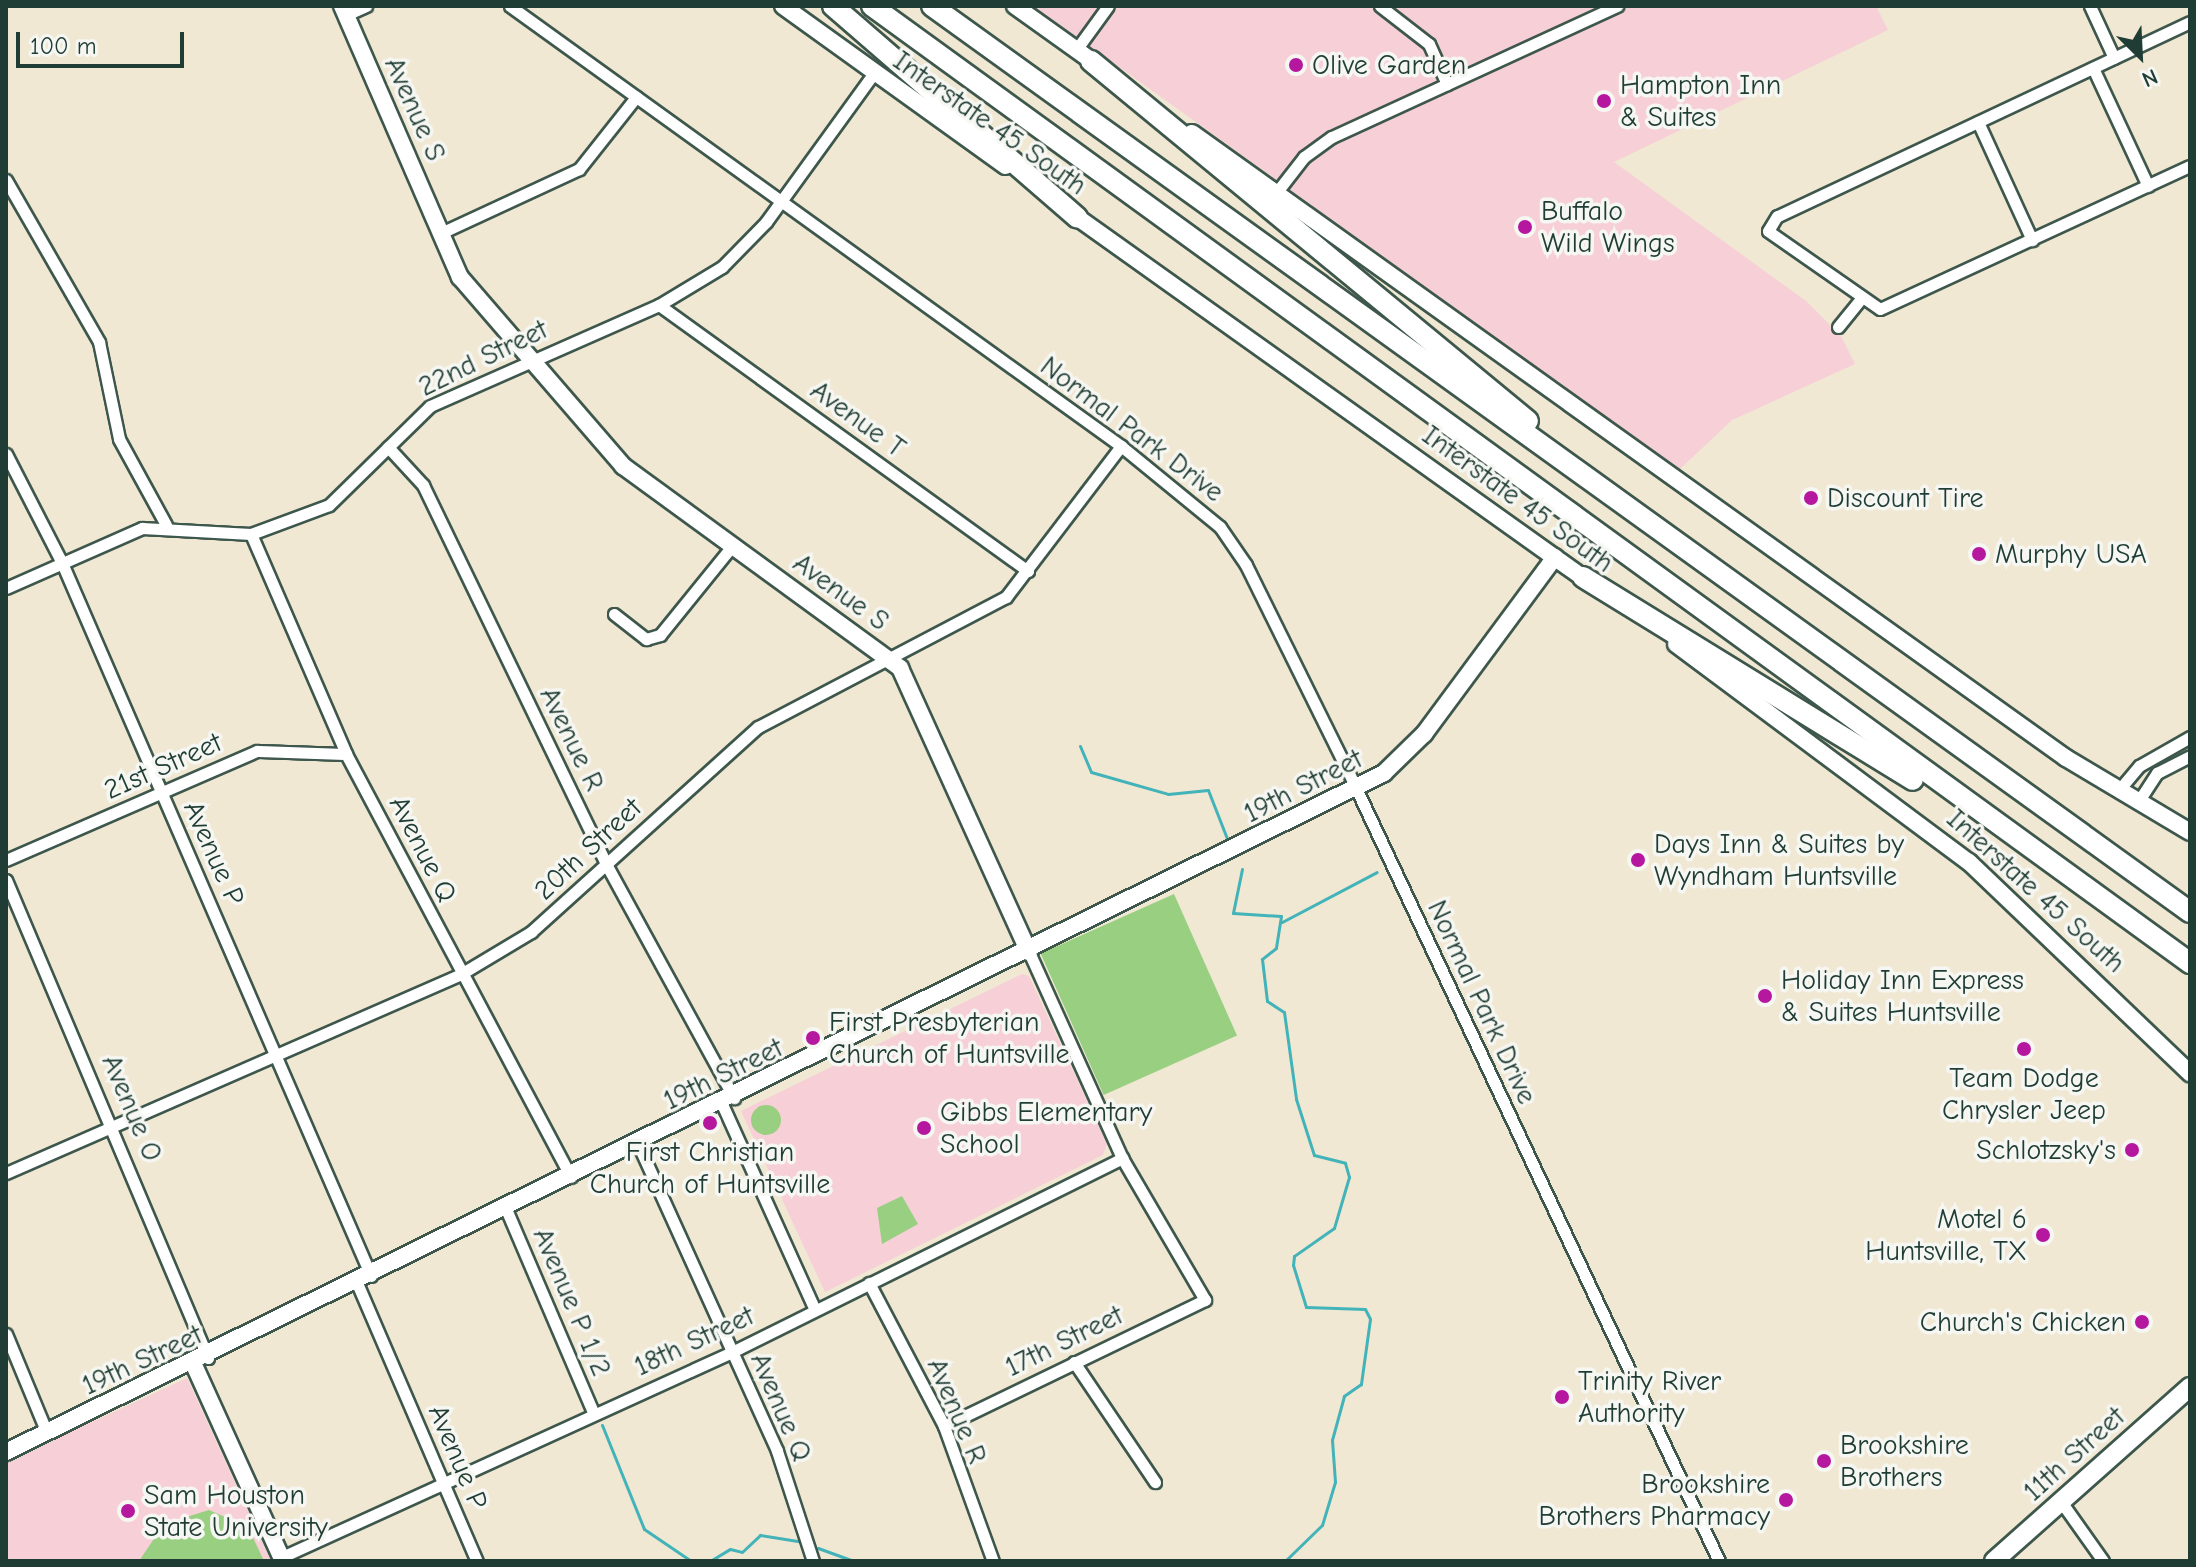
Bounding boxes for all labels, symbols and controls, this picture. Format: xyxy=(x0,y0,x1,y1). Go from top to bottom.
scale bar xyxy=(20,16,188,66)
north arrow xyxy=(2100,16,2180,96)
text: 100 m xyxy=(30,32,97,60)
street label: Interstate 45 South xyxy=(887,44,1093,202)
place label: Olive Garden xyxy=(1312,48,1466,82)
street label: Avenue S xyxy=(377,52,453,166)
marker: Olive Garden xyxy=(1287,56,1305,74)
text: N xyxy=(2138,63,2162,93)
place label: Hampton Inn & Suites xyxy=(1620,68,1781,134)
marker: Hampton Inn & Suites xyxy=(1595,92,1613,110)
place label: Buffalo Wild Wings xyxy=(1541,194,1675,260)
marker: Buffalo Wild Wings xyxy=(1516,218,1534,236)
street label: 22nd Street xyxy=(413,312,553,404)
street label: Normal Park Drive xyxy=(1034,349,1230,509)
street label: Avenue T xyxy=(804,373,912,465)
street label: Interstate 45 South xyxy=(1416,418,1620,580)
place label: Discount Tire xyxy=(1827,481,1984,515)
marker: Discount Tire xyxy=(1802,489,1820,507)
place label: Murphy USA xyxy=(1995,537,2147,571)
marker: Murphy USA xyxy=(1970,545,1988,563)
street label: Avenue S xyxy=(787,546,895,638)
street label: Avenue R xyxy=(533,682,611,796)
street label: 21st Street xyxy=(99,725,227,807)
street label: 19th Street xyxy=(1238,742,1368,830)
street label: Avenue Q xyxy=(382,790,464,908)
street label: 20th Street xyxy=(527,791,649,907)
street label: Avenue P xyxy=(176,796,252,910)
street label: Interstate 45 South xyxy=(1940,802,2132,980)
place label: Days Inn & Suites by Wyndham Huntsville xyxy=(1654,827,1904,893)
marker: Days Inn & Suites by Wyndham Huntsville xyxy=(1629,851,1647,869)
street label: Normal Park Drive xyxy=(1420,895,1544,1109)
place label: Holiday Inn Express & Suites Huntsville xyxy=(1781,963,2024,1029)
marker: Holiday Inn Express & Suites Huntsville xyxy=(1756,987,1774,1005)
place label: First Presbyterian Church of Huntsville xyxy=(829,1005,1070,1071)
marker: First Presbyterian Church of Huntsville xyxy=(804,1029,822,1047)
street label: 19th Street xyxy=(658,1031,788,1117)
marker: Team Dodge Chrysler Jeep xyxy=(2015,1040,2033,1058)
street label: Avenue O xyxy=(95,1050,169,1166)
place label: Team Dodge Chrysler Jeep xyxy=(1942,1061,2106,1127)
place label: Gibbs Elementary School xyxy=(940,1095,1152,1161)
marker: First Christian Church of Huntsville xyxy=(701,1114,719,1132)
marker: Gibbs Elementary School xyxy=(915,1119,933,1137)
place label: Schlotzsky's xyxy=(1976,1133,2116,1167)
place label: First Christian Church of Huntsville xyxy=(590,1135,830,1201)
marker: Schlotzsky's xyxy=(2123,1141,2141,1159)
place label: Motel 6 Huntsville, TX xyxy=(1865,1202,2027,1268)
street label: Avenue P 1/2 xyxy=(526,1223,618,1381)
marker: Motel 6 Huntsville, TX xyxy=(2034,1226,2052,1244)
street label: 17th Street xyxy=(1000,1298,1128,1384)
street label: 18th Street xyxy=(629,1299,759,1383)
place label: Church's Chicken xyxy=(1920,1305,2126,1339)
marker: Church's Chicken xyxy=(2133,1313,2151,1331)
street label: 19th Street xyxy=(77,1318,207,1402)
street label: Avenue Q xyxy=(743,1348,819,1466)
street label: Avenue R xyxy=(920,1353,994,1469)
place label: Trinity River Authority xyxy=(1578,1364,1721,1430)
marker: Trinity River Authority xyxy=(1553,1388,1571,1406)
street label: Avenue P xyxy=(421,1400,495,1514)
street label: 11th Street xyxy=(2016,1400,2132,1508)
place label: Brookshire Brothers xyxy=(1840,1428,1969,1494)
marker: Brookshire Brothers xyxy=(1815,1452,1833,1470)
place label: Brookshire Brothers Pharmacy xyxy=(1538,1467,1770,1533)
place label: Sam Houston State University xyxy=(144,1478,328,1544)
marker: Brookshire Brothers Pharmacy xyxy=(1777,1491,1795,1509)
marker: Sam Houston State University xyxy=(119,1502,137,1520)

